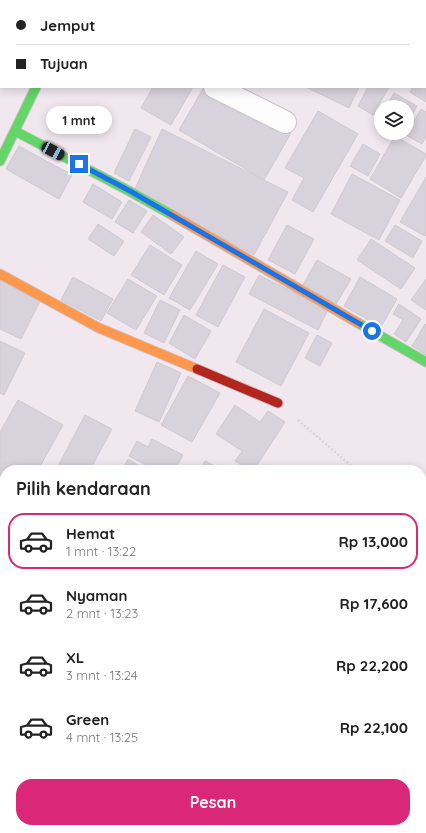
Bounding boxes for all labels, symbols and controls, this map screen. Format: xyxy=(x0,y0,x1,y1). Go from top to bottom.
text: Jemput xyxy=(40,16,95,35)
text: Tujuan xyxy=(40,54,88,73)
map controls xyxy=(374,100,414,140)
button: layers xyxy=(374,100,414,140)
callout: 1 mnt xyxy=(46,106,112,134)
text: 1 mnt xyxy=(62,112,96,128)
car xyxy=(40,140,66,162)
route end xyxy=(70,155,88,173)
route start xyxy=(363,322,381,340)
text: Pilih kendaraan xyxy=(16,477,151,500)
icon: car xyxy=(18,523,54,559)
text: Hemat xyxy=(66,524,115,543)
text: Rp 13,000 xyxy=(338,532,408,551)
text: 1 mnt · 13:22 xyxy=(66,543,136,559)
icon: car xyxy=(18,585,54,621)
text: Nyaman xyxy=(66,586,127,605)
text: Rp 17,600 xyxy=(340,594,408,613)
text: 2 mnt · 13:23 xyxy=(66,605,138,621)
icon: car xyxy=(18,647,54,683)
text: XL xyxy=(66,648,84,667)
text: Rp 22,200 xyxy=(336,656,408,675)
text: 3 mnt · 13:24 xyxy=(66,667,138,683)
icon: car xyxy=(18,709,54,745)
text: Green xyxy=(66,710,109,729)
text: Rp 22,100 xyxy=(340,718,408,737)
text: 4 mnt · 13:25 xyxy=(66,729,138,745)
button: Pesan xyxy=(16,779,410,825)

